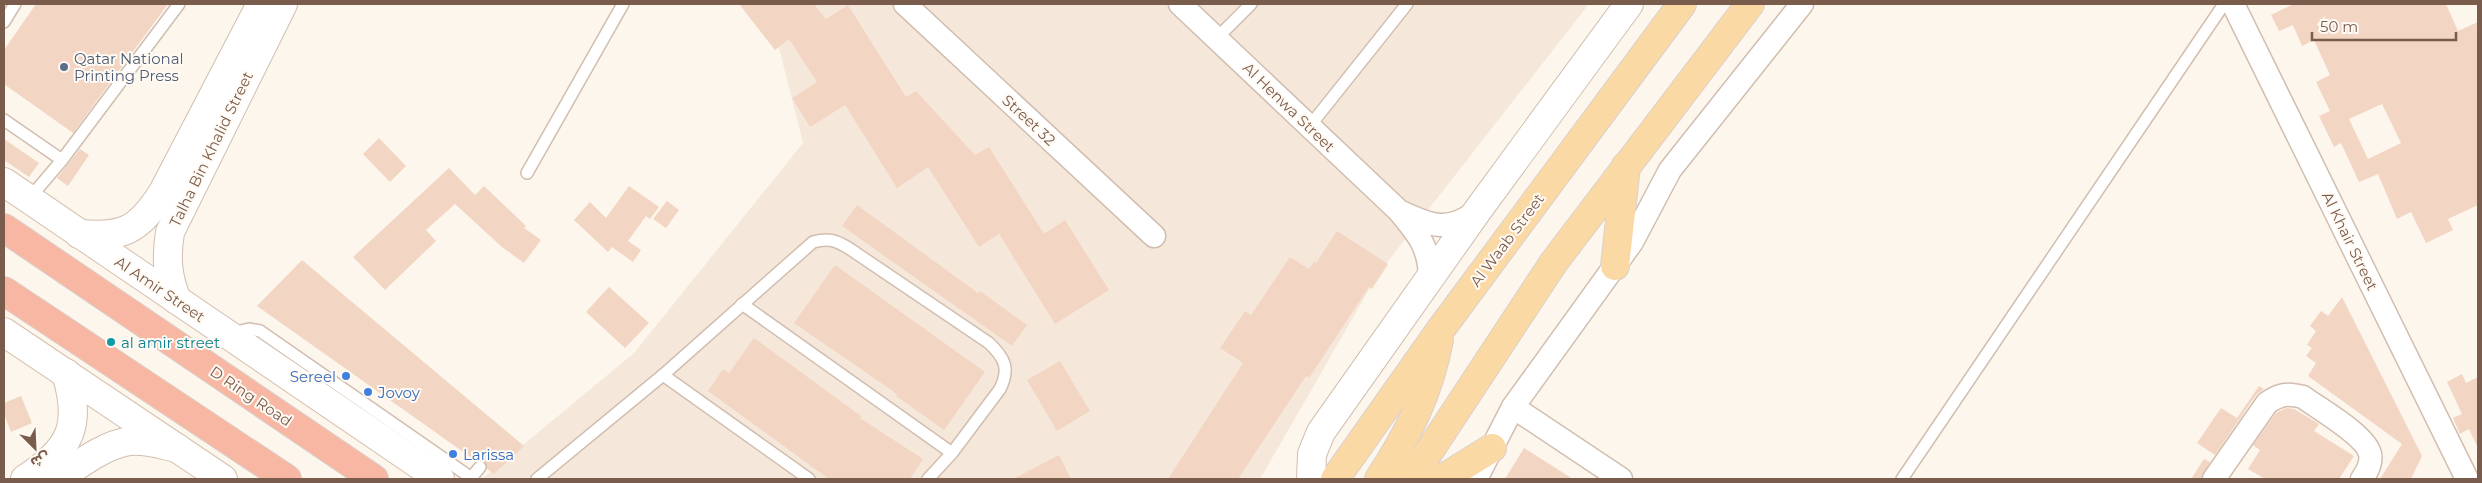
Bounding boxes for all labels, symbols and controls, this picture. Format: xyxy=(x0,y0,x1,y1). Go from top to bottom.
scale bar xyxy=(2312,10,2456,42)
text: 50 m xyxy=(2320,17,2358,36)
place label: Qatar National Printing Press xyxy=(74,49,184,85)
street label: Al Henwa Street xyxy=(1239,58,1339,156)
marker: Qatar National Printing Press xyxy=(58,61,70,73)
street label: Talha Bin Khalid Street xyxy=(165,68,257,230)
street label: Street 32 xyxy=(998,90,1060,150)
street label: Al Khair Street xyxy=(2318,188,2382,294)
street label: Al Waab Street xyxy=(1466,190,1548,290)
street label: Al Amir Street xyxy=(111,252,209,326)
place label: al amir street xyxy=(121,333,220,352)
marker: al amir street xyxy=(105,336,117,348)
street label: D Ring Road xyxy=(206,362,296,430)
place label: Sereel xyxy=(290,367,336,386)
marker: Sereel xyxy=(340,370,352,382)
place label: Jovoy xyxy=(377,383,421,402)
marker: Jovoy xyxy=(362,386,374,398)
north arrow xyxy=(10,423,60,473)
place label: Larissa xyxy=(463,445,514,464)
text: ش xyxy=(28,448,53,472)
marker: Larissa xyxy=(447,448,459,460)

